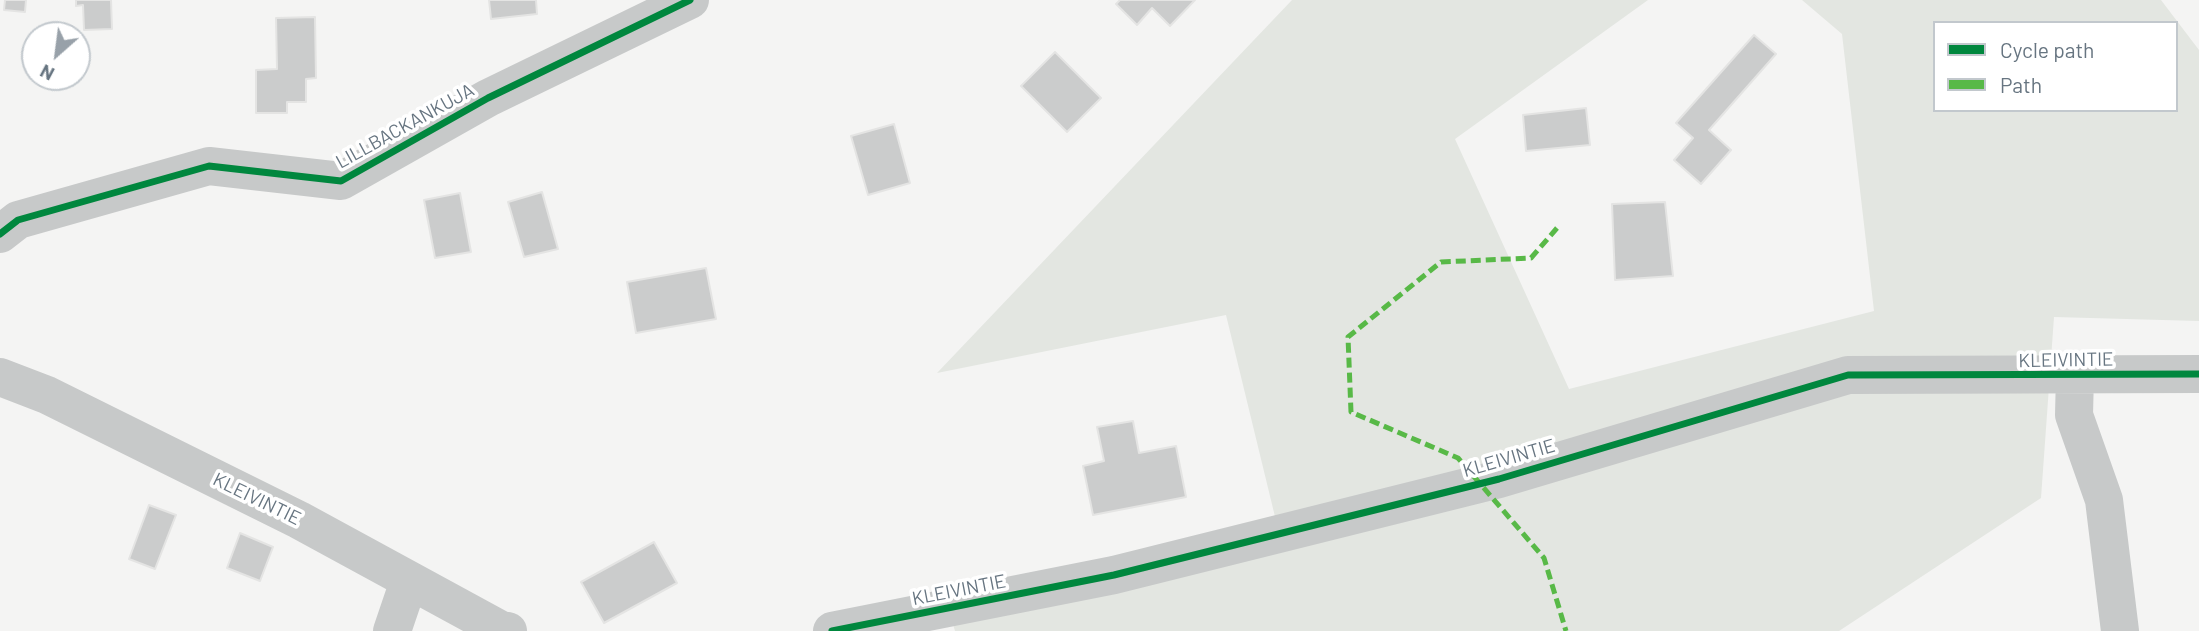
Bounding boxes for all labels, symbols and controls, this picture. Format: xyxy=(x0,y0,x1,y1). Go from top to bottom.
north arrow xyxy=(21,21,91,91)
legend xyxy=(1933,21,2178,112)
text: Cycle path xyxy=(2000,37,2094,62)
text: N xyxy=(36,60,58,86)
text: Path xyxy=(2000,72,2042,97)
street label: LILLBACKANKUJA xyxy=(332,79,478,173)
street label: KLEIVINTIE xyxy=(2018,348,2114,372)
street label: KLEIVINTIE xyxy=(1460,434,1558,482)
street label: KLEIVINTIE xyxy=(209,468,305,530)
street label: KLEIVINTIE xyxy=(910,570,1008,610)

